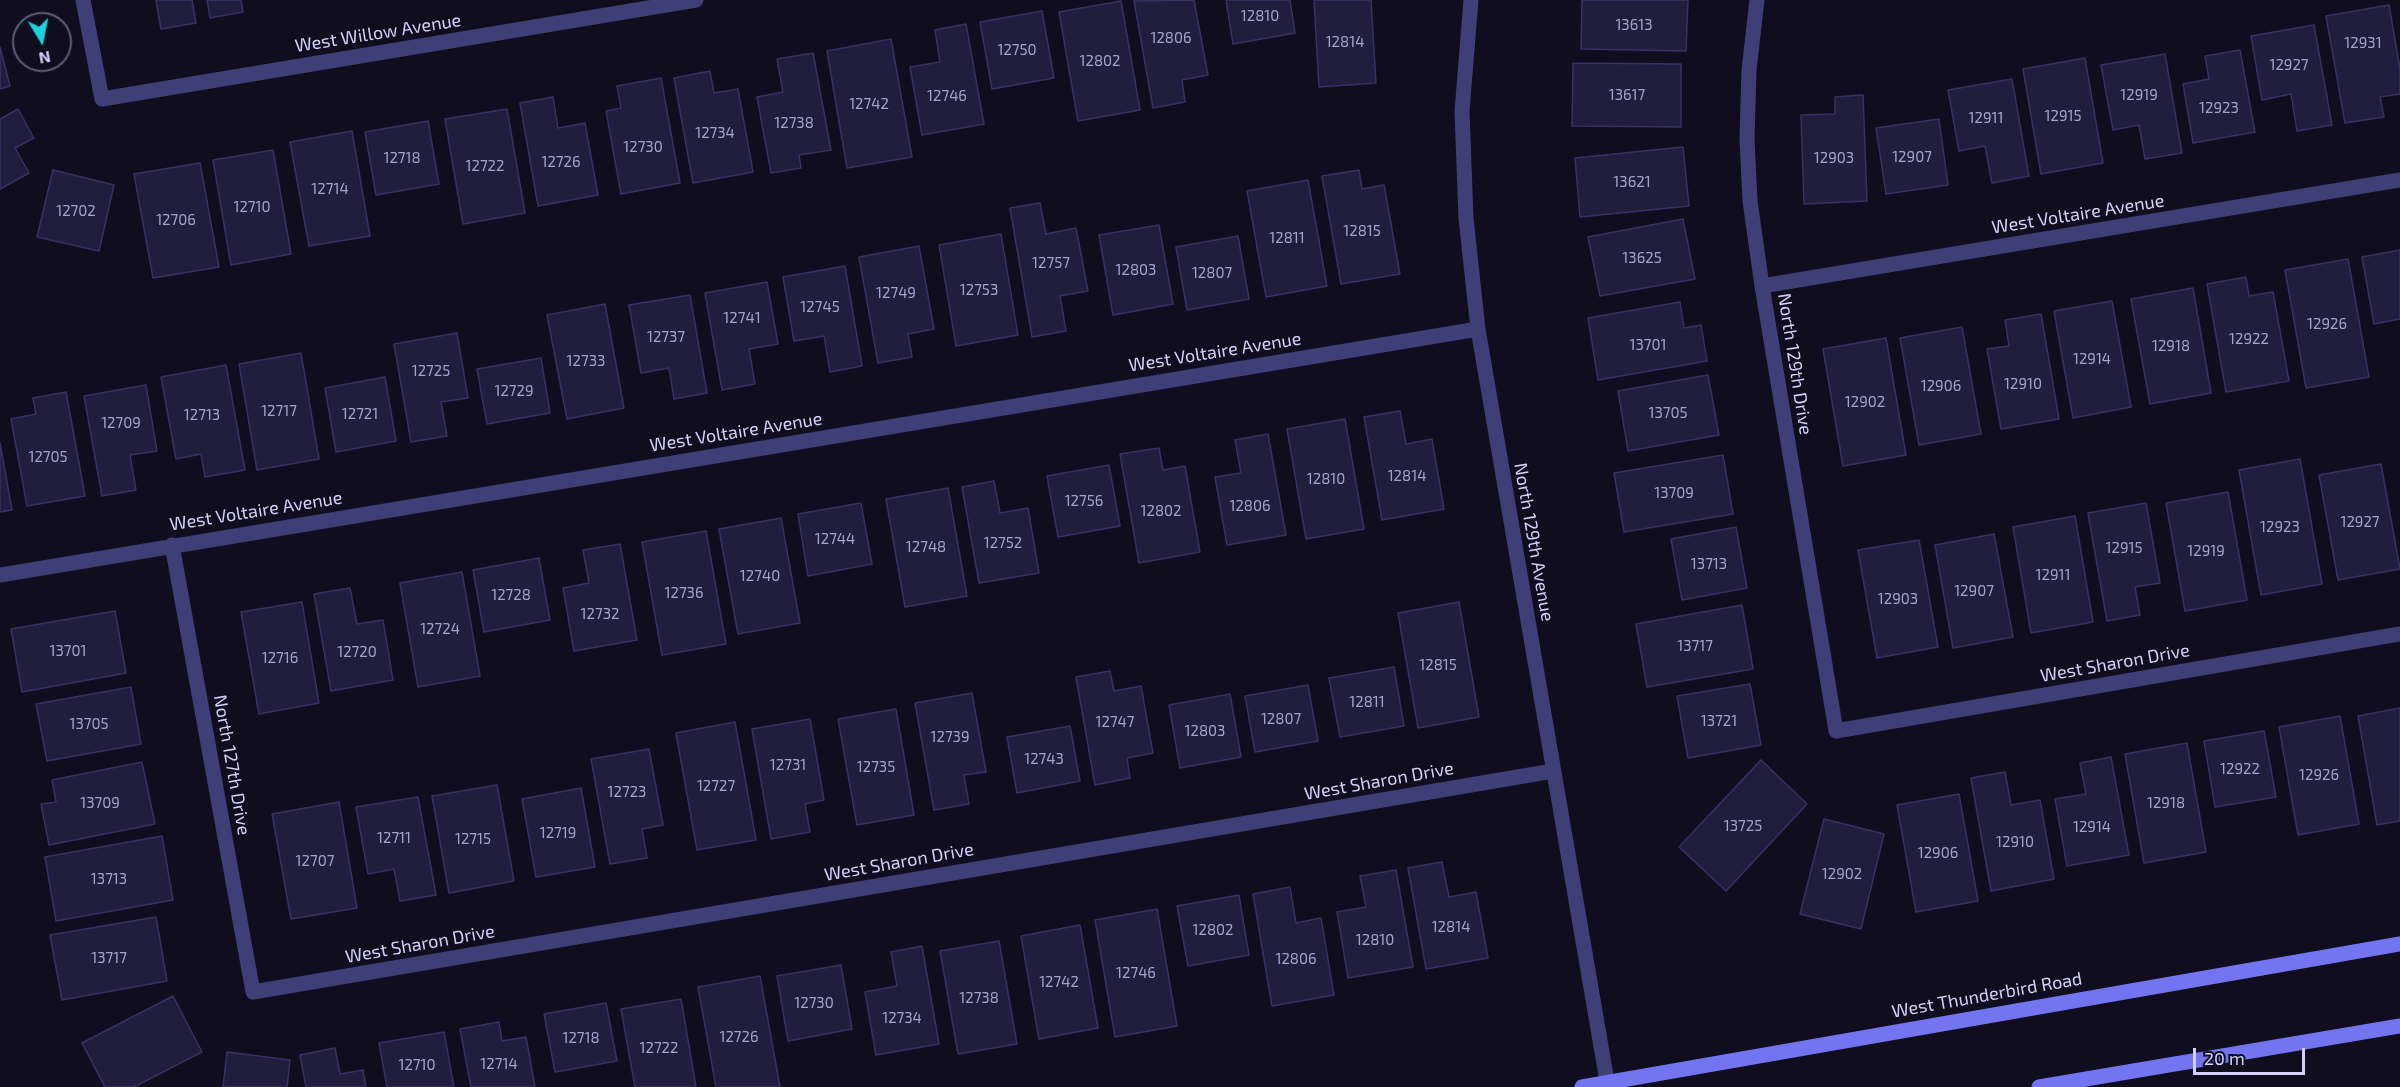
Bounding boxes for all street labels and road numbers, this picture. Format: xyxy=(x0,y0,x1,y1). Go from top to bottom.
street label: West Willow Avenue xyxy=(293,9,463,57)
street label: West Voltaire Avenue xyxy=(1990,190,2166,238)
street label: North 129th Drive xyxy=(1773,292,1817,436)
street label: West Voltaire Avenue xyxy=(1127,328,1303,376)
street label: West Voltaire Avenue xyxy=(648,408,824,456)
street label: North 129th Avenue xyxy=(1509,461,1559,623)
street label: West Voltaire Avenue xyxy=(168,487,344,535)
street label: West Sharon Drive xyxy=(2039,639,2191,687)
street label: North 127th Drive xyxy=(209,693,255,837)
street label: West Sharon Drive xyxy=(1303,757,1455,805)
street label: West Sharon Drive xyxy=(823,838,975,886)
street label: West Sharon Drive xyxy=(344,920,496,968)
street label: West Thunderbird Road xyxy=(1890,968,2084,1022)

